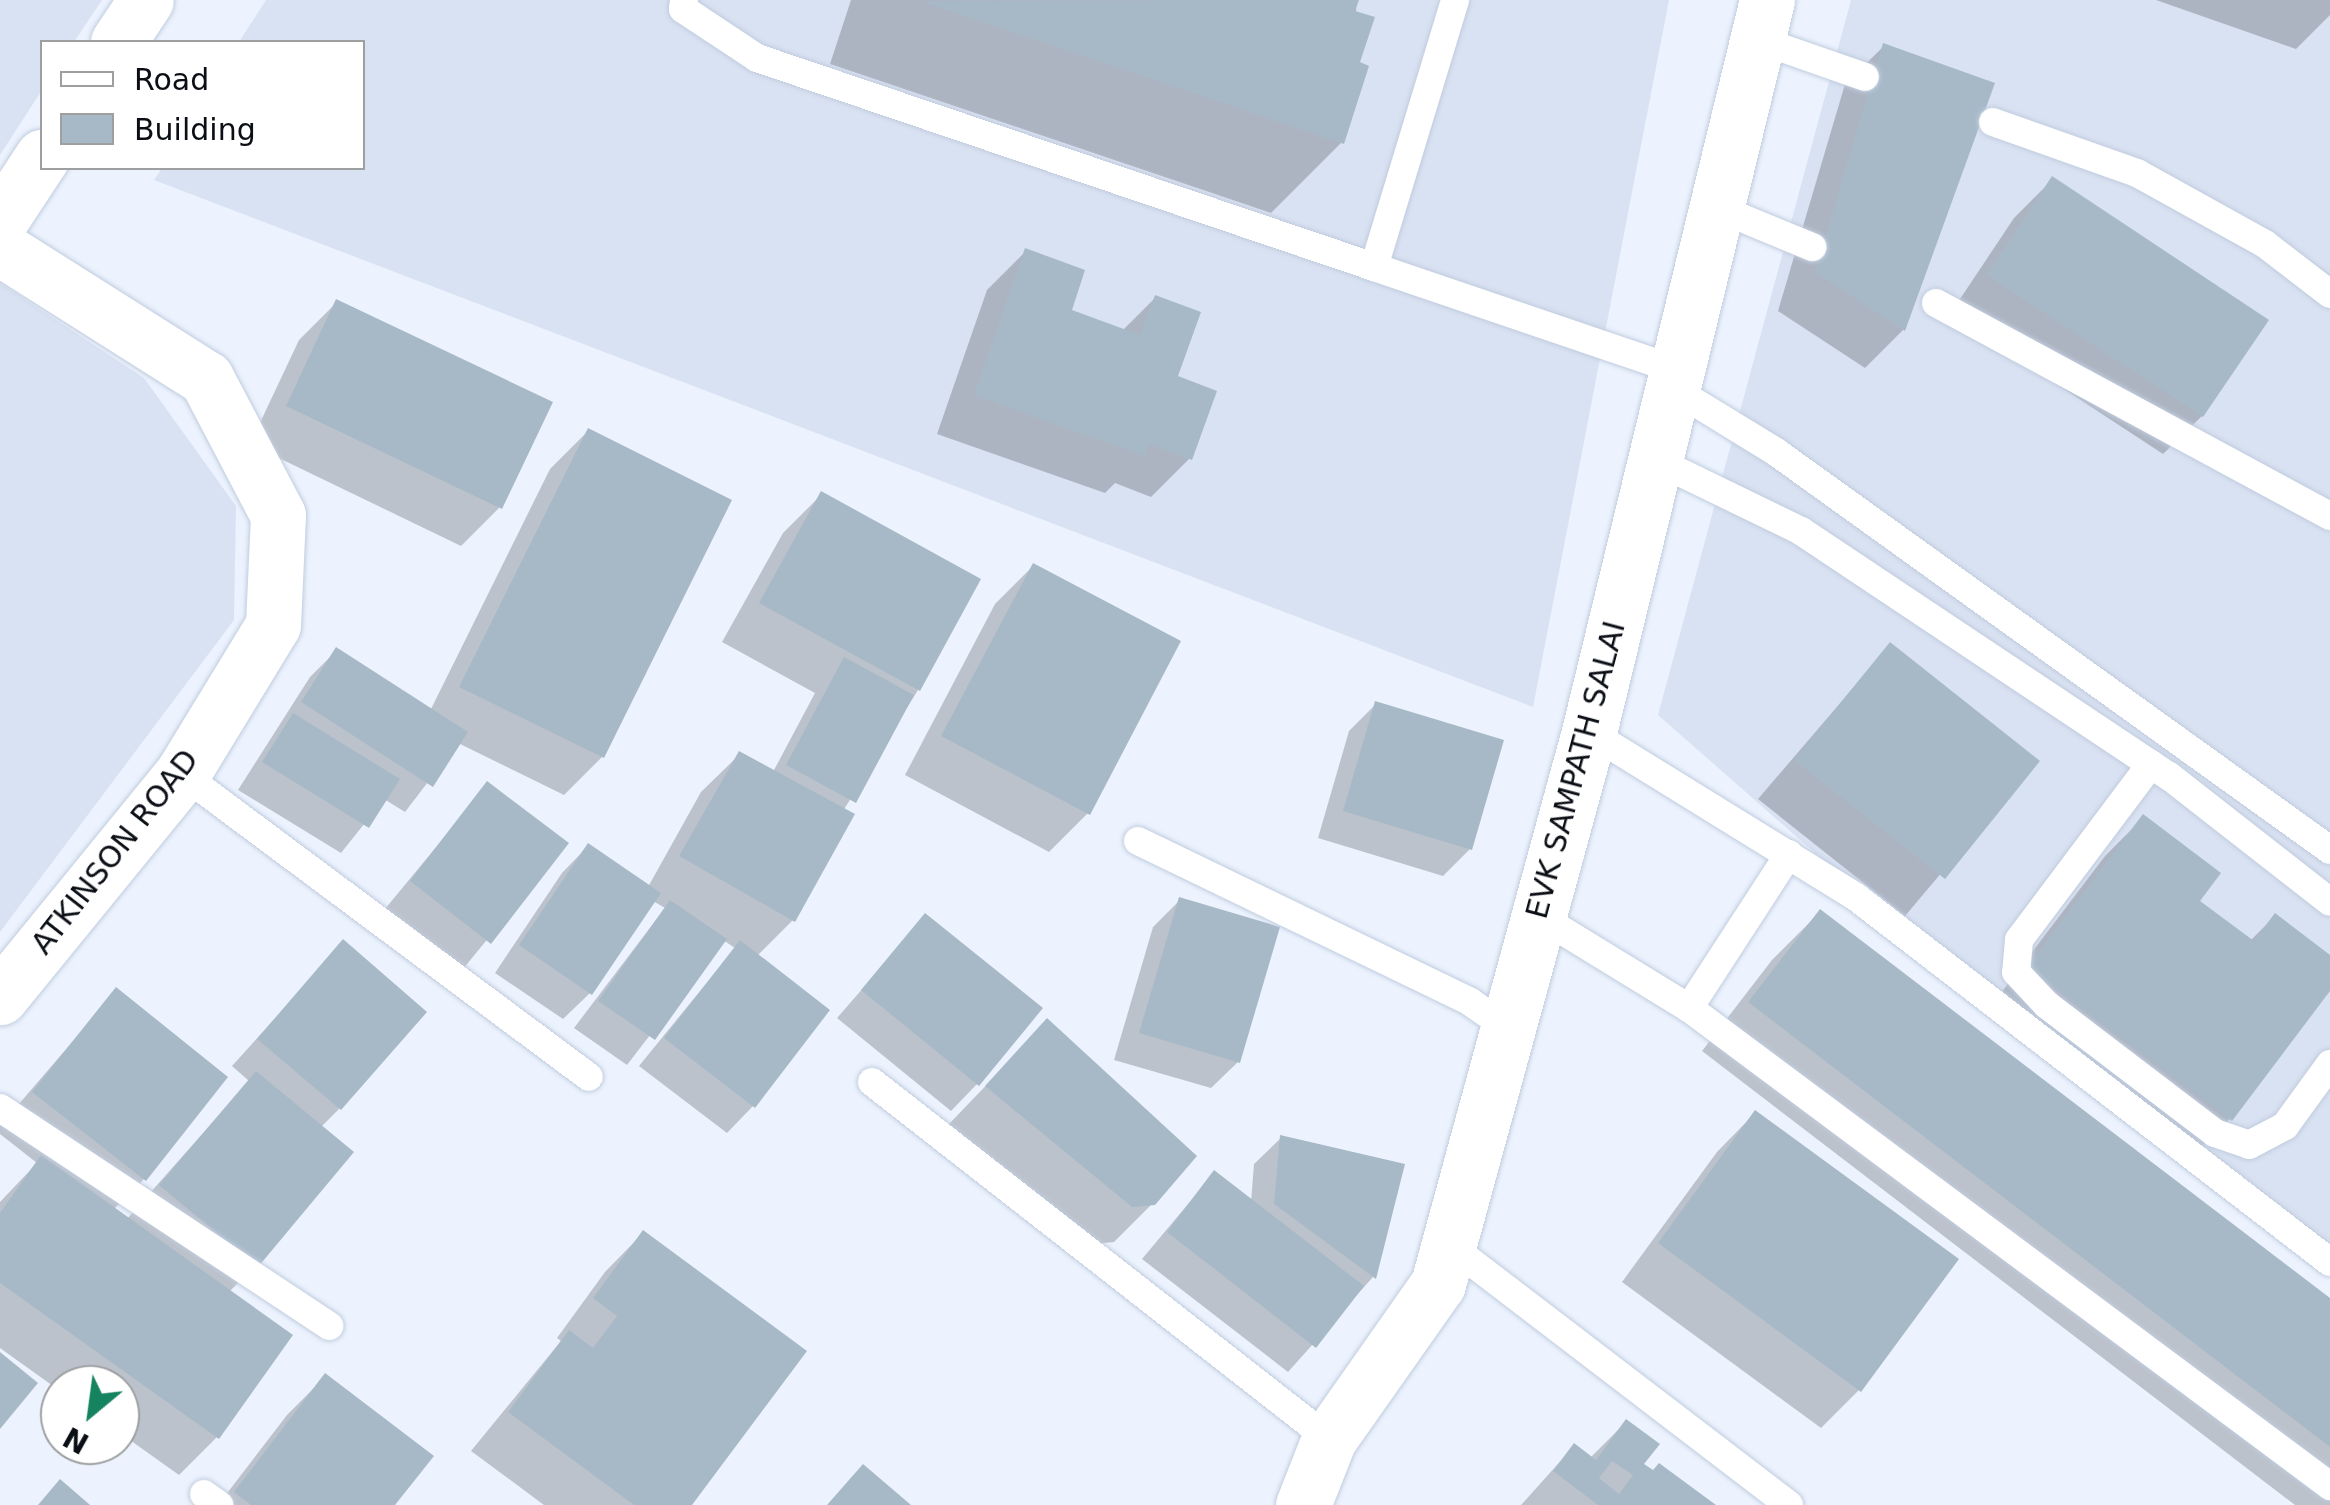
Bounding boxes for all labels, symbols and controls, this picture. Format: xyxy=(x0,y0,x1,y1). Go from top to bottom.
legend xyxy=(40,40,365,170)
text: Road xyxy=(134,62,209,97)
text: Building xyxy=(134,112,256,147)
street label: EVK SAMPATH SALAI xyxy=(1519,617,1633,923)
street label: ATKINSON ROAD xyxy=(24,743,206,961)
north arrow xyxy=(40,1365,140,1465)
text: N xyxy=(58,1420,94,1460)

